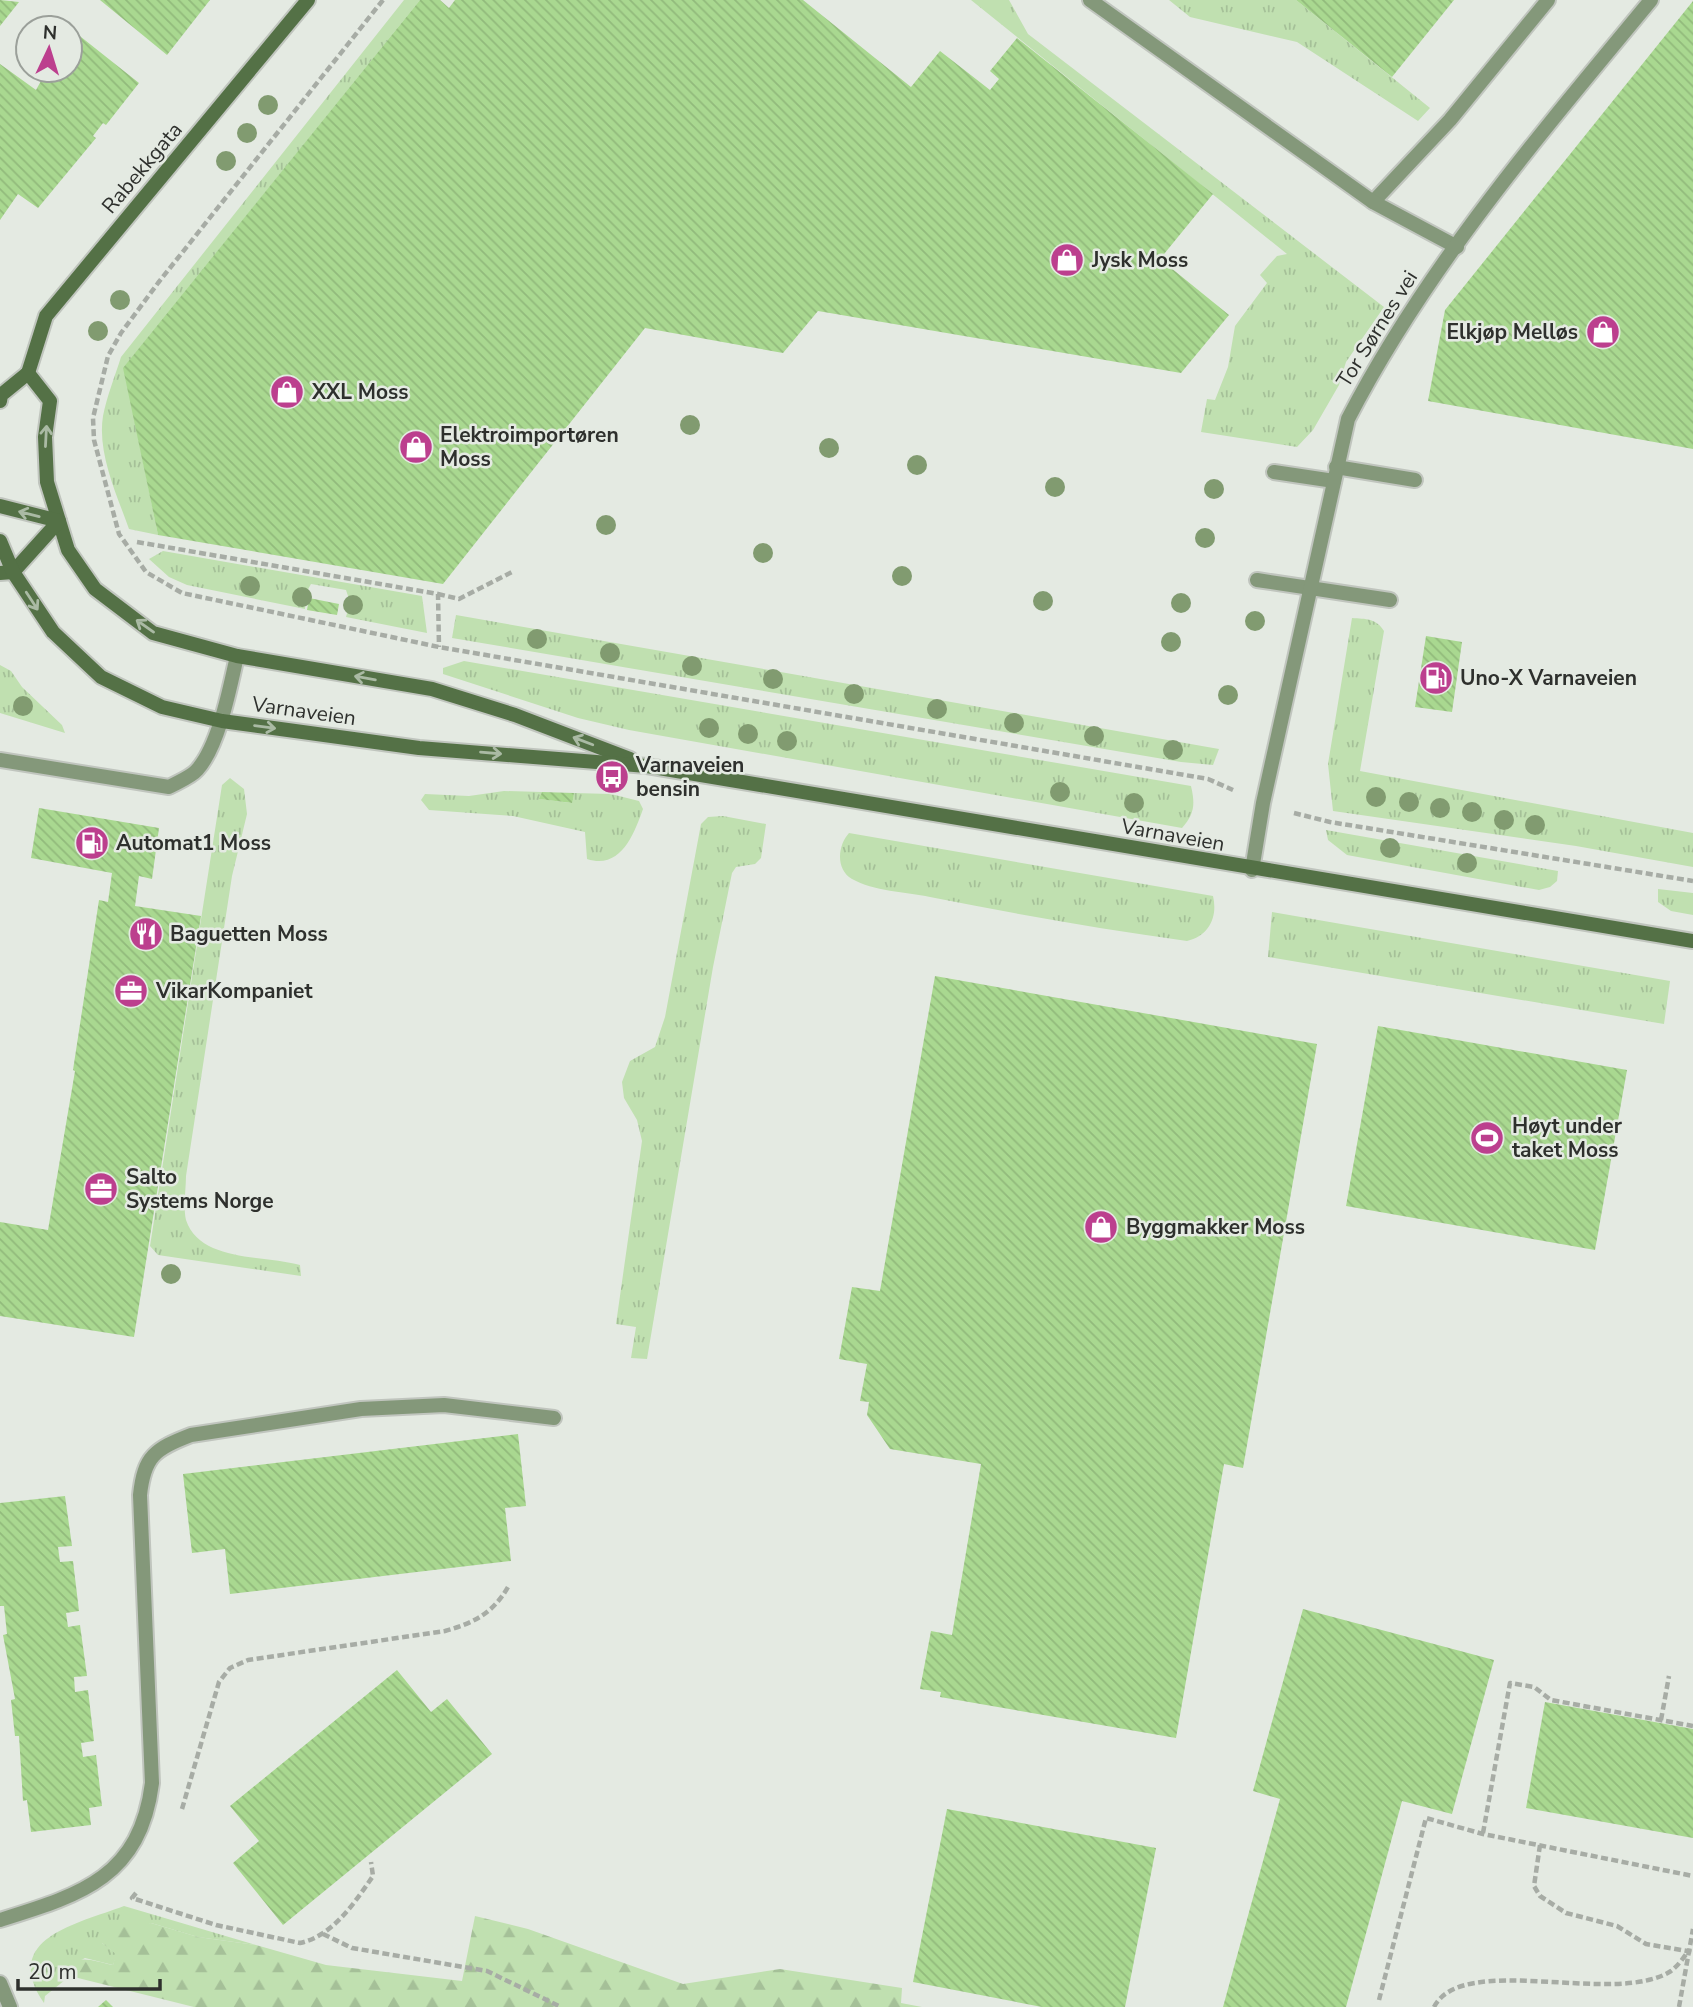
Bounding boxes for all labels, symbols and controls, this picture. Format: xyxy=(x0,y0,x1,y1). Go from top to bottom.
north arrow xyxy=(14,14,84,84)
text: N xyxy=(42,20,58,47)
street label: Rabekkgata xyxy=(96,116,188,220)
shop icon: Jysk Moss xyxy=(1048,241,1086,279)
place label: Jysk Moss xyxy=(1091,246,1188,274)
street label: Tor Sørnes vei xyxy=(1330,265,1424,393)
shop icon: Elkjøp Melløs xyxy=(1584,313,1622,351)
place label: Elkjøp Melløs xyxy=(1446,318,1578,346)
shop icon: XXL Moss xyxy=(268,373,306,411)
place label: XXL Moss xyxy=(311,378,409,406)
place label: Elektroimportøren Moss xyxy=(440,421,619,473)
one-way arrow xyxy=(40,425,53,447)
shop icon: Elektroimportøren Moss xyxy=(397,428,435,466)
one-way arrow xyxy=(19,507,41,520)
one-way arrow xyxy=(25,590,39,610)
one-way arrow xyxy=(136,619,155,633)
fuel station icon: Uno-X Varnaveien xyxy=(1417,659,1455,697)
place label: Uno-X Varnaveien xyxy=(1460,664,1637,692)
one-way arrow xyxy=(354,671,377,684)
street label: Varnaveien xyxy=(249,690,358,732)
one-way arrow xyxy=(253,721,276,734)
one-way arrow xyxy=(572,734,594,747)
one-way arrow xyxy=(479,747,501,760)
place label: Varnaveien bensin xyxy=(635,751,744,803)
bus stop icon: Varnaveien bensin xyxy=(593,758,631,796)
street label: Varnaveien xyxy=(1118,812,1227,858)
fuel station icon: Automat1 Moss xyxy=(73,824,111,862)
place label: Automat1 Moss xyxy=(116,829,271,857)
restaurant icon: Baguetten Moss xyxy=(127,915,165,953)
place label: Baguetten Moss xyxy=(170,920,328,948)
office icon: VikarKompaniet xyxy=(112,972,150,1010)
place label: VikarKompaniet xyxy=(155,977,313,1005)
place label: Høyt under taket Moss xyxy=(1512,1112,1623,1164)
sports icon: Høyt under taket Moss xyxy=(1468,1119,1506,1157)
place label: Salto Systems Norge xyxy=(126,1163,274,1215)
office icon: Salto Systems Norge xyxy=(82,1170,120,1208)
shop icon: Byggmakker Moss xyxy=(1082,1208,1120,1246)
place label: Byggmakker Moss xyxy=(1126,1213,1305,1241)
scale bar xyxy=(18,1948,159,1992)
text: 20 m xyxy=(28,1958,77,1986)

